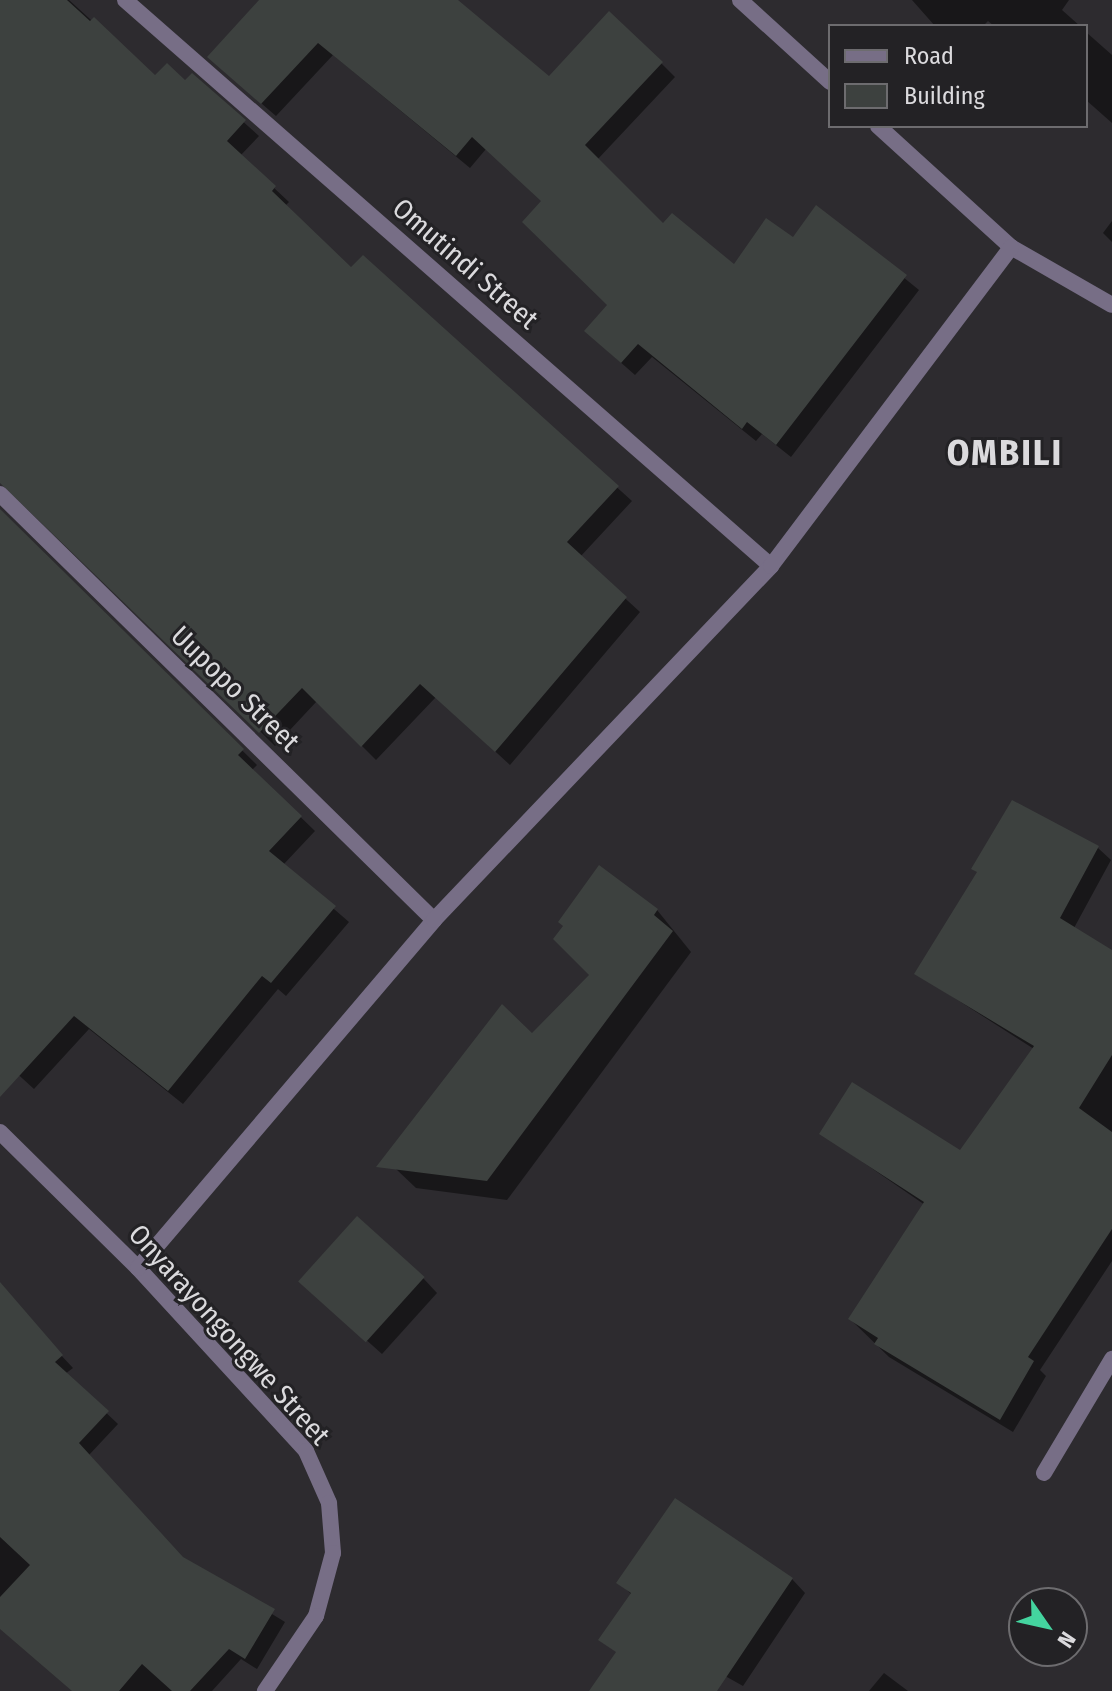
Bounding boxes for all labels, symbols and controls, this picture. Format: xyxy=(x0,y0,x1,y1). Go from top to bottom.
legend xyxy=(828,24,1088,128)
text: Road xyxy=(904,42,954,70)
text: Building xyxy=(904,82,985,110)
street label: Omutindi Street xyxy=(385,192,545,336)
district label: OMBILI xyxy=(947,432,1063,476)
street label: Uupopo Street xyxy=(164,619,306,759)
street label: Onyarayongongwe Street xyxy=(121,1218,337,1452)
north arrow xyxy=(1008,1587,1088,1667)
text: N xyxy=(1052,1627,1082,1653)

